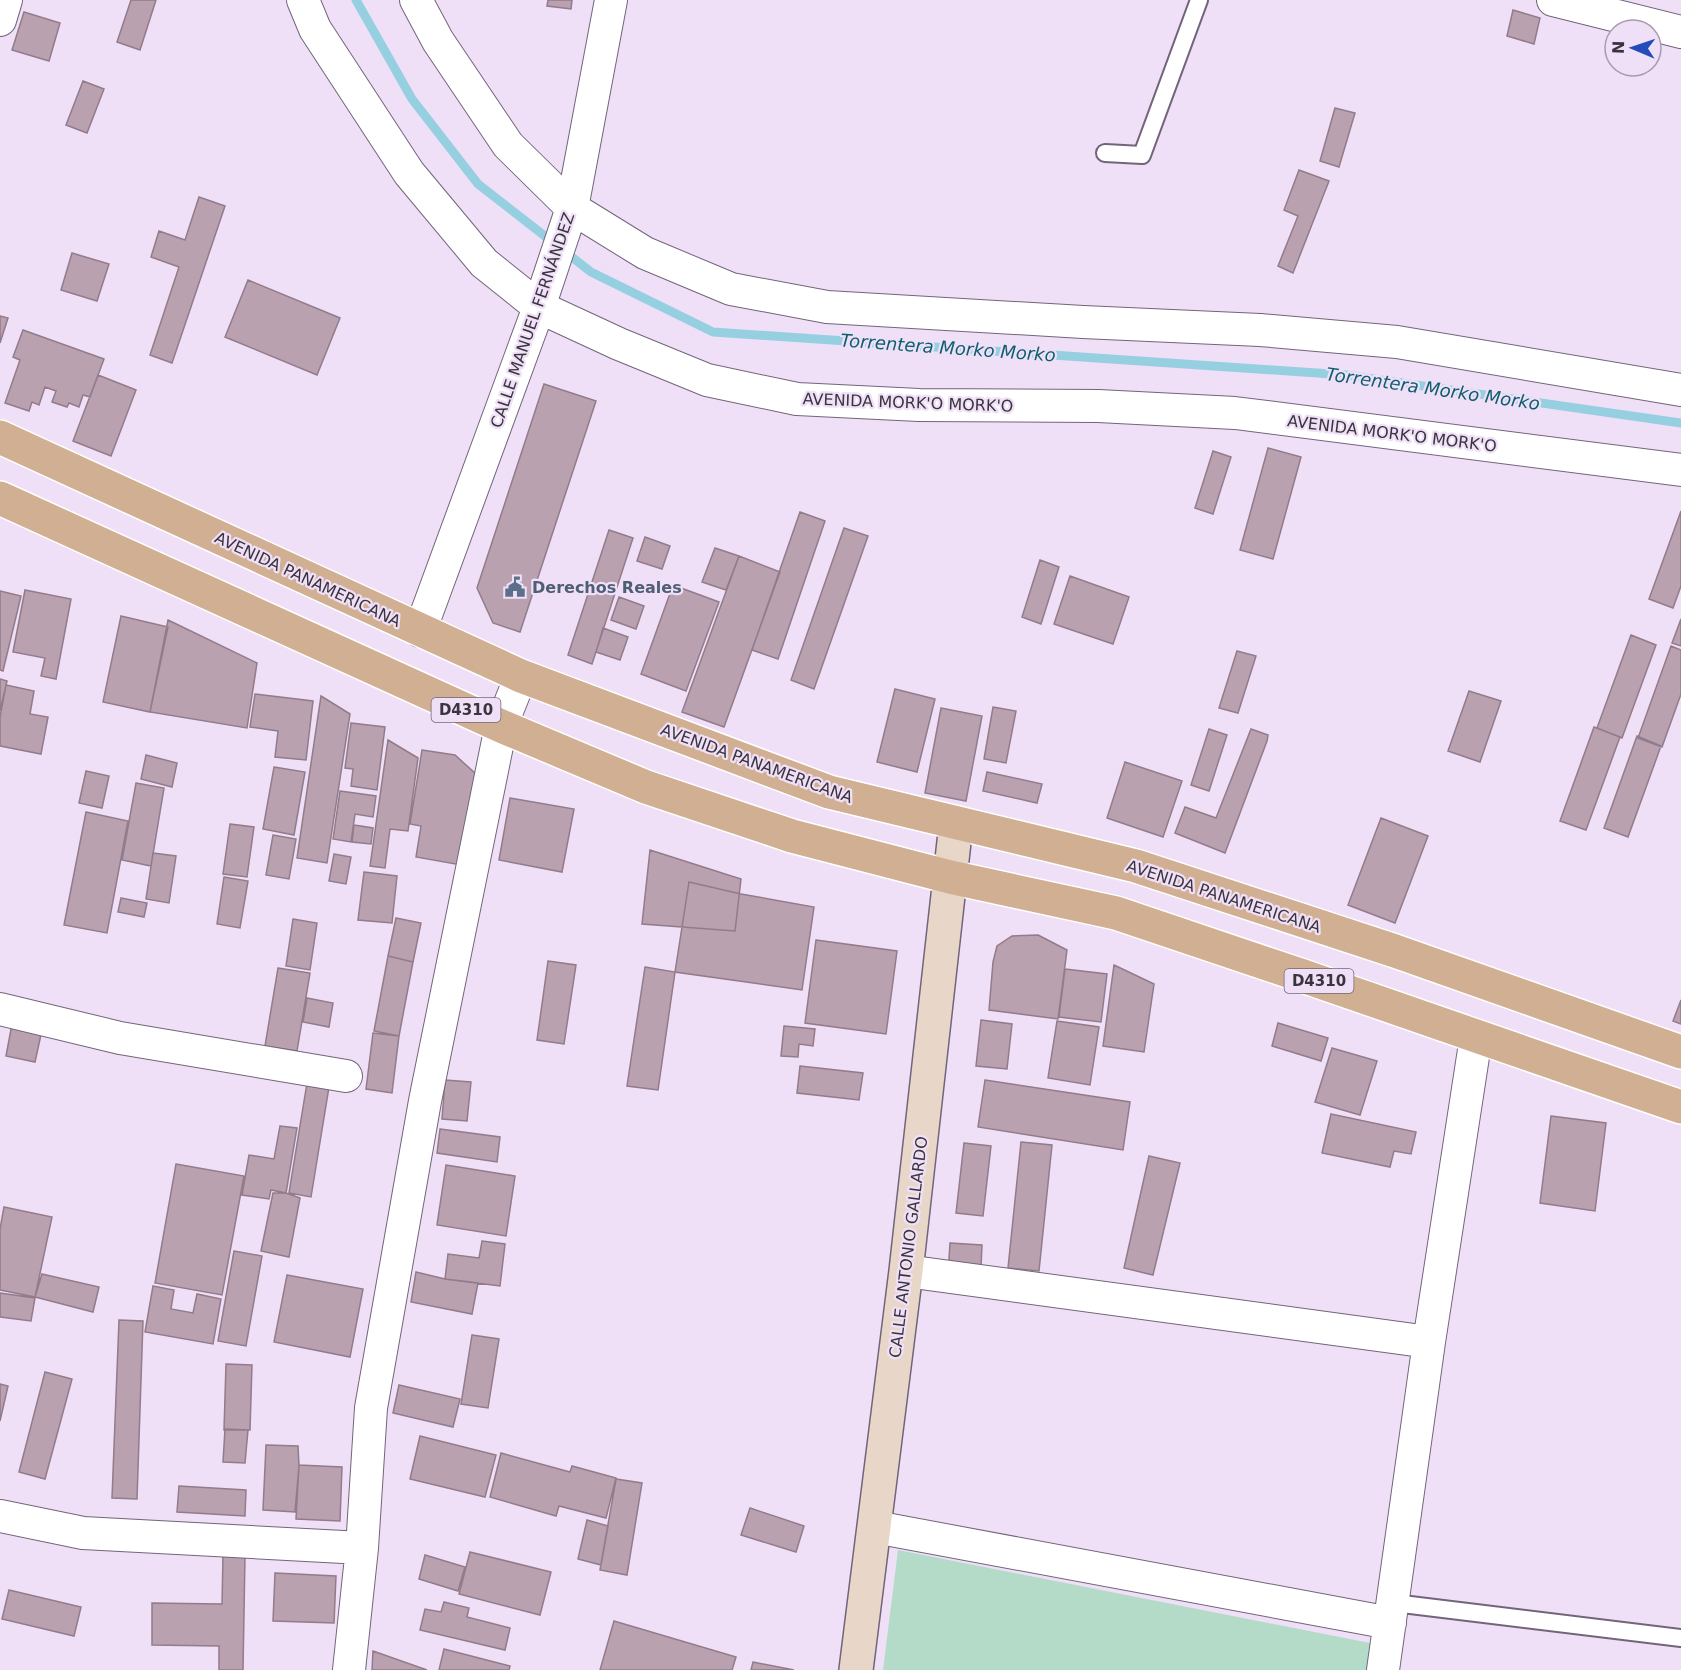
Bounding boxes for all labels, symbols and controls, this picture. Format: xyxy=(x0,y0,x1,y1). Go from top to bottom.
north arrow xyxy=(1603,18,1663,78)
text: N xyxy=(1609,40,1628,55)
street label: CALLE MANUEL FERNÁNDEZ xyxy=(487,210,578,430)
water label: Torrentera Morko Morko xyxy=(840,329,1056,366)
water label: Torrentera Morko Morko xyxy=(1325,363,1541,414)
street label: AVENIDA MORK'O MORK'O xyxy=(802,389,1014,416)
street label: AVENIDA MORK'O MORK'O xyxy=(1286,411,1498,456)
street label: AVENIDA PANAMERICANA xyxy=(212,528,404,631)
public building icon: Derechos Reales xyxy=(503,575,527,599)
place label: Derechos Reales xyxy=(532,578,682,597)
road number: D4310 xyxy=(432,698,500,722)
street label: AVENIDA PANAMERICANA xyxy=(658,720,856,807)
street label: AVENIDA PANAMERICANA xyxy=(1124,856,1323,937)
road number: D4310 xyxy=(1284,969,1354,993)
street label: CALLE ANTONIO GALLARDO xyxy=(885,1135,932,1359)

